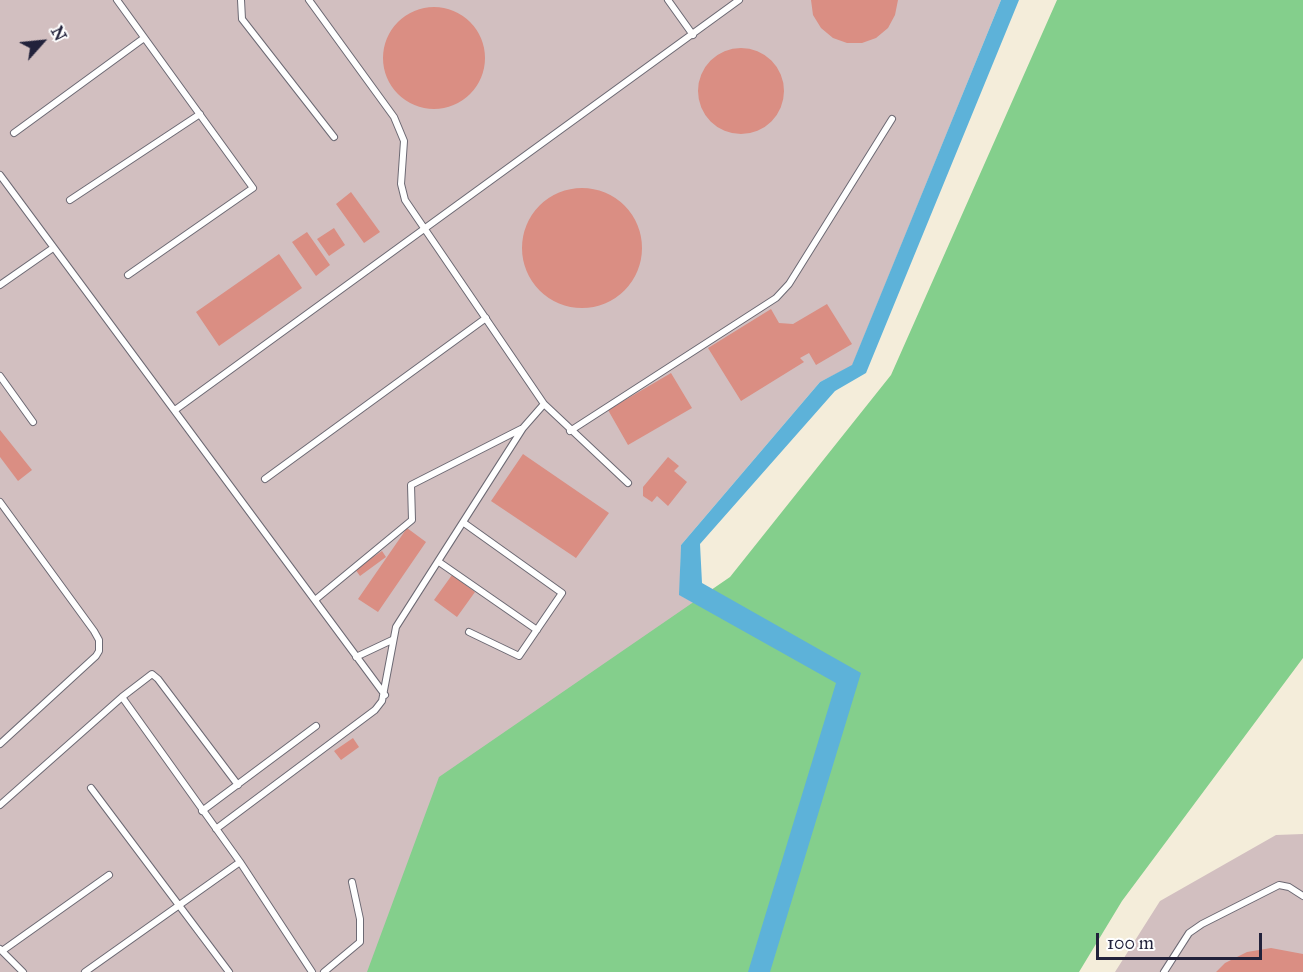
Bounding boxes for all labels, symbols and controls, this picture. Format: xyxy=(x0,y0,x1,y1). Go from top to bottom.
north arrow xyxy=(12,12,72,72)
text: N xyxy=(47,23,70,44)
scale bar xyxy=(1099,921,1266,959)
text: 100 m xyxy=(1107,932,1154,954)

